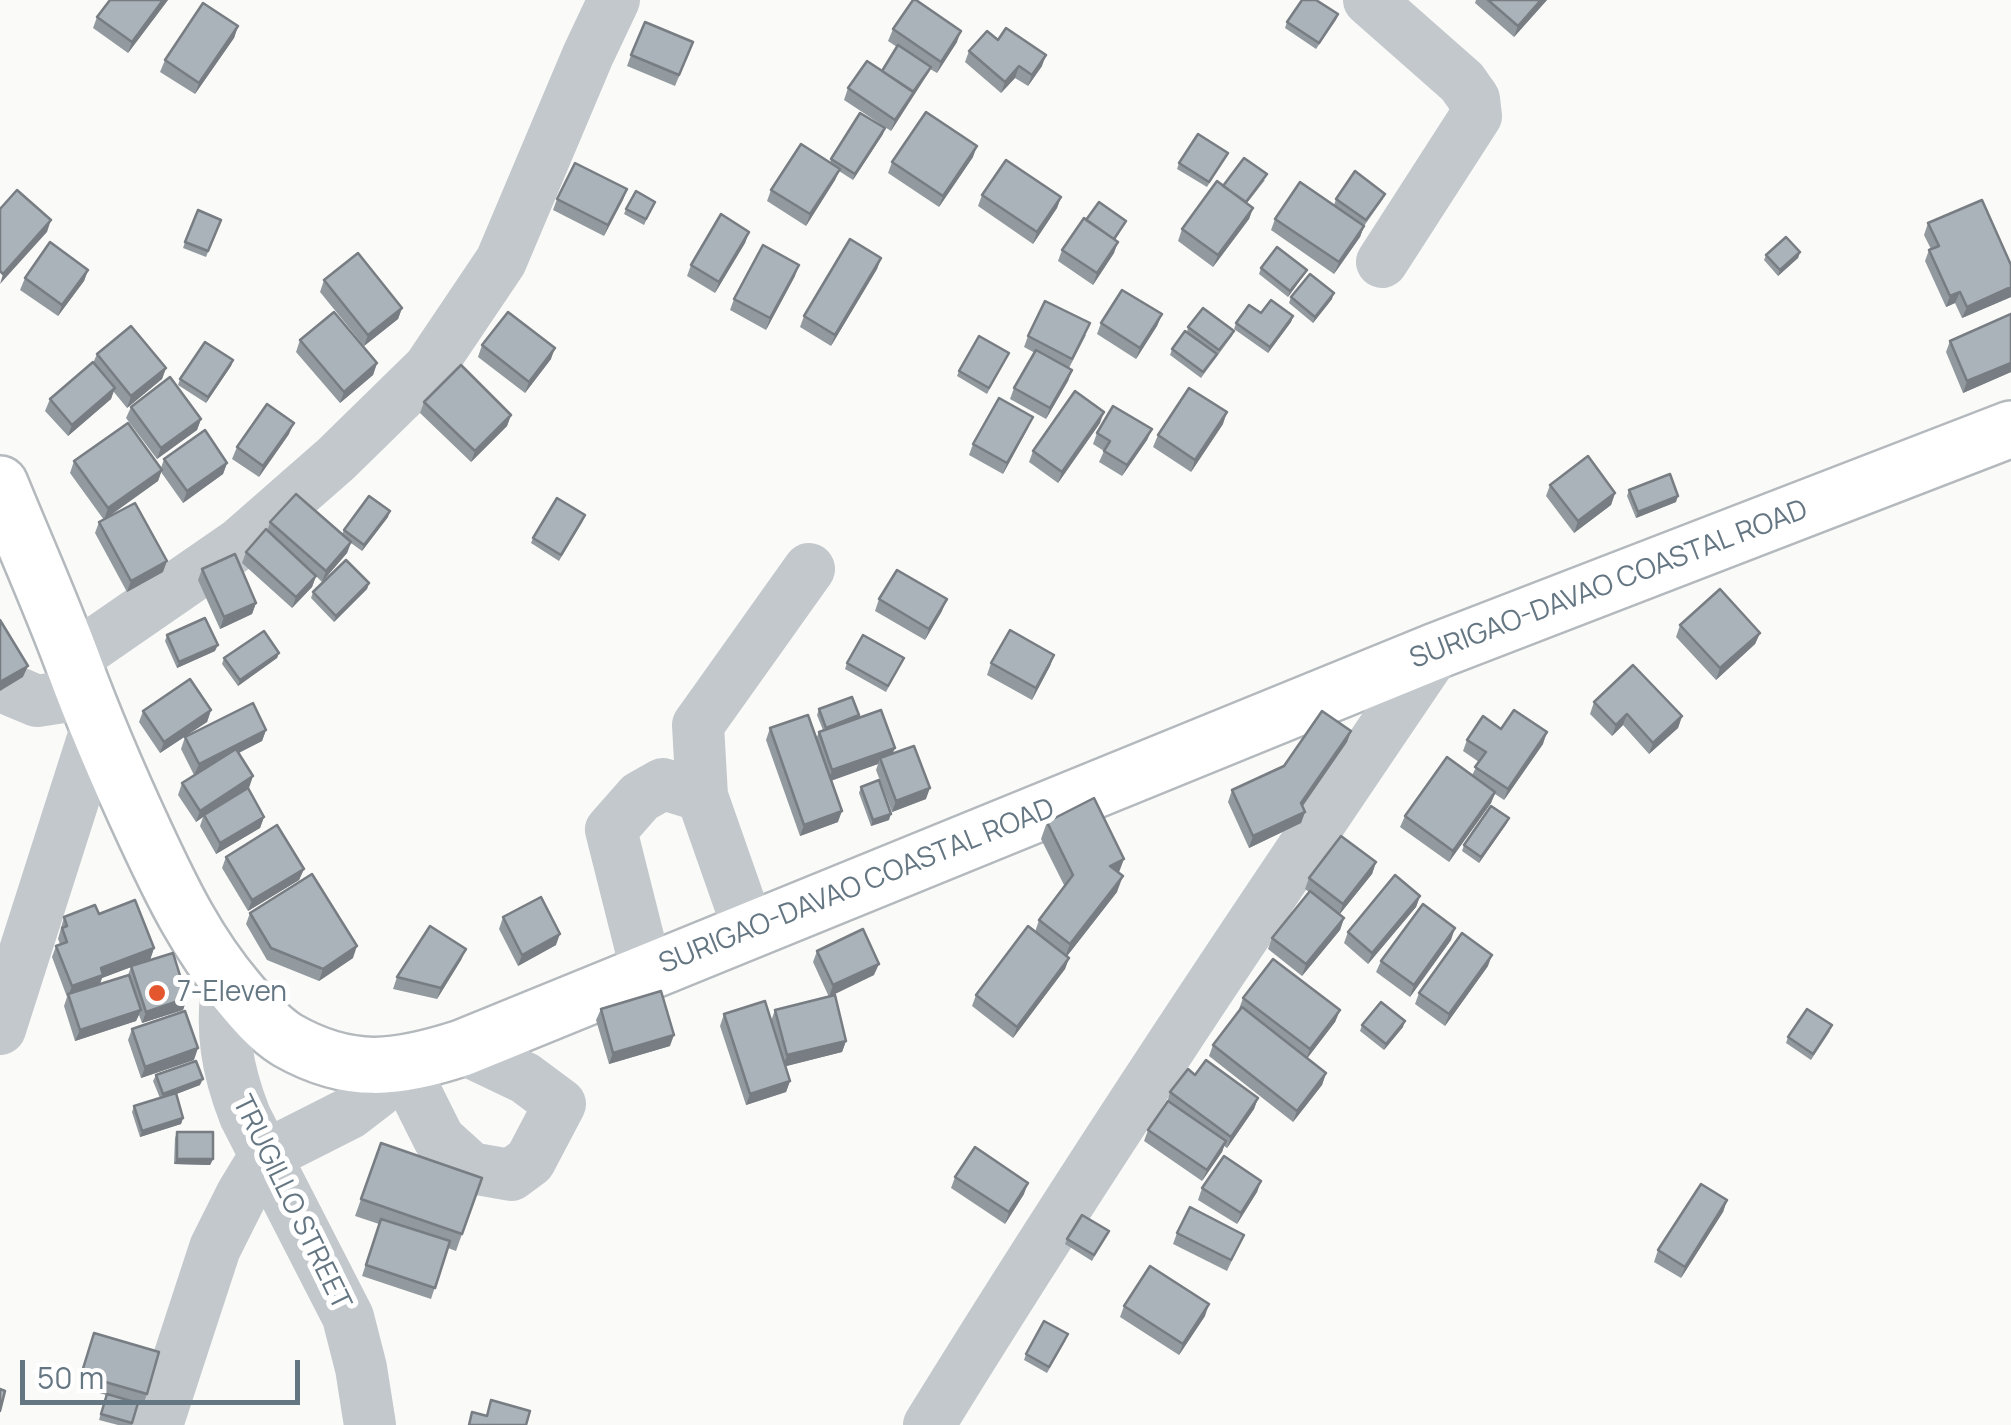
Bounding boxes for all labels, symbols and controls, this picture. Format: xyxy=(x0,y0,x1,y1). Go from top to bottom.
street label: SURIGAO-DAVAO COASTAL ROAD xyxy=(1405,493,1813,677)
street label: SURIGAO-DAVAO COASTAL ROAD xyxy=(654,792,1060,982)
place label: 7-Eleven xyxy=(177,976,287,1010)
marker: 7-Eleven xyxy=(146,982,168,1004)
street label: TRUGILLO STREET xyxy=(225,1090,357,1316)
scale bar xyxy=(25,1340,305,1402)
text: 50 m xyxy=(37,1357,104,1398)

